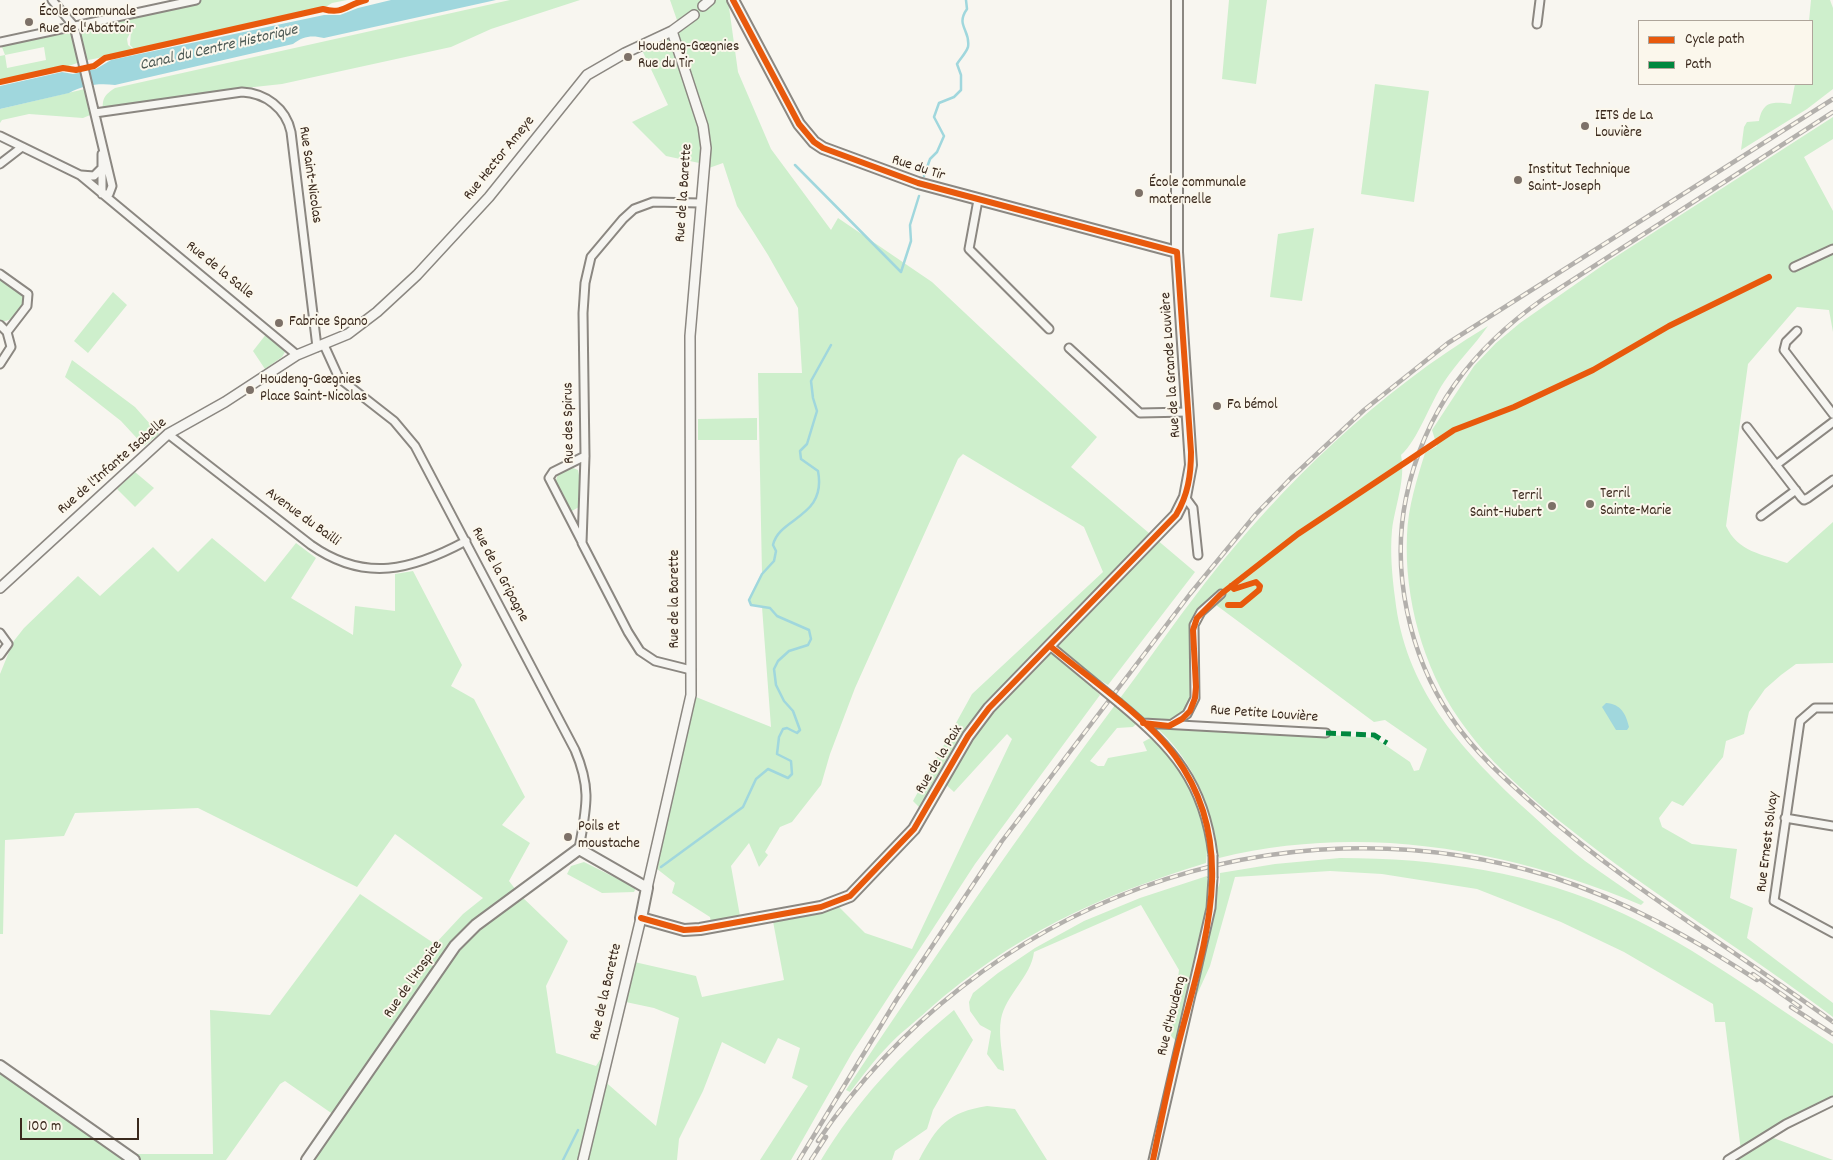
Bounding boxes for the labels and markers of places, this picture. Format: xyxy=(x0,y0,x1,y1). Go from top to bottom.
place label: École communale Rue de l'Abattoir xyxy=(39,4,136,39)
marker: École communale Rue de l'Abattoir xyxy=(23,16,35,28)
place label: Houdeng-Gœgnies Rue du Tir xyxy=(638,39,739,74)
marker: Houdeng-Gœgnies Rue du Tir xyxy=(622,51,634,63)
place label: IETS de La Louvière xyxy=(1595,108,1653,143)
marker: IETS de La Louvière xyxy=(1579,120,1591,132)
place label: Institut Technique Saint-Joseph xyxy=(1528,162,1630,197)
marker: Institut Technique Saint-Joseph xyxy=(1512,174,1524,186)
place label: École communale maternelle xyxy=(1149,175,1246,210)
marker: École communale maternelle xyxy=(1133,187,1145,199)
place label: Fabrice Spano xyxy=(289,314,368,332)
marker: Fabrice Spano xyxy=(273,317,285,329)
place label: Houdeng-Gœgnies Place Saint-Nicolas xyxy=(260,372,367,407)
marker: Houdeng-Gœgnies Place Saint-Nicolas xyxy=(244,384,256,396)
place label: Fa bémol xyxy=(1227,397,1278,415)
marker: Fa bémol xyxy=(1211,400,1223,412)
place label: Terril Sainte-Marie xyxy=(1600,486,1671,521)
place label: Terril Saint-Hubert xyxy=(1470,488,1542,523)
marker: Terril Sainte-Marie xyxy=(1584,498,1596,510)
marker: Terril Saint-Hubert xyxy=(1546,500,1558,512)
place label: Poils et moustache xyxy=(578,819,640,854)
marker: Poils et moustache xyxy=(562,831,574,843)

